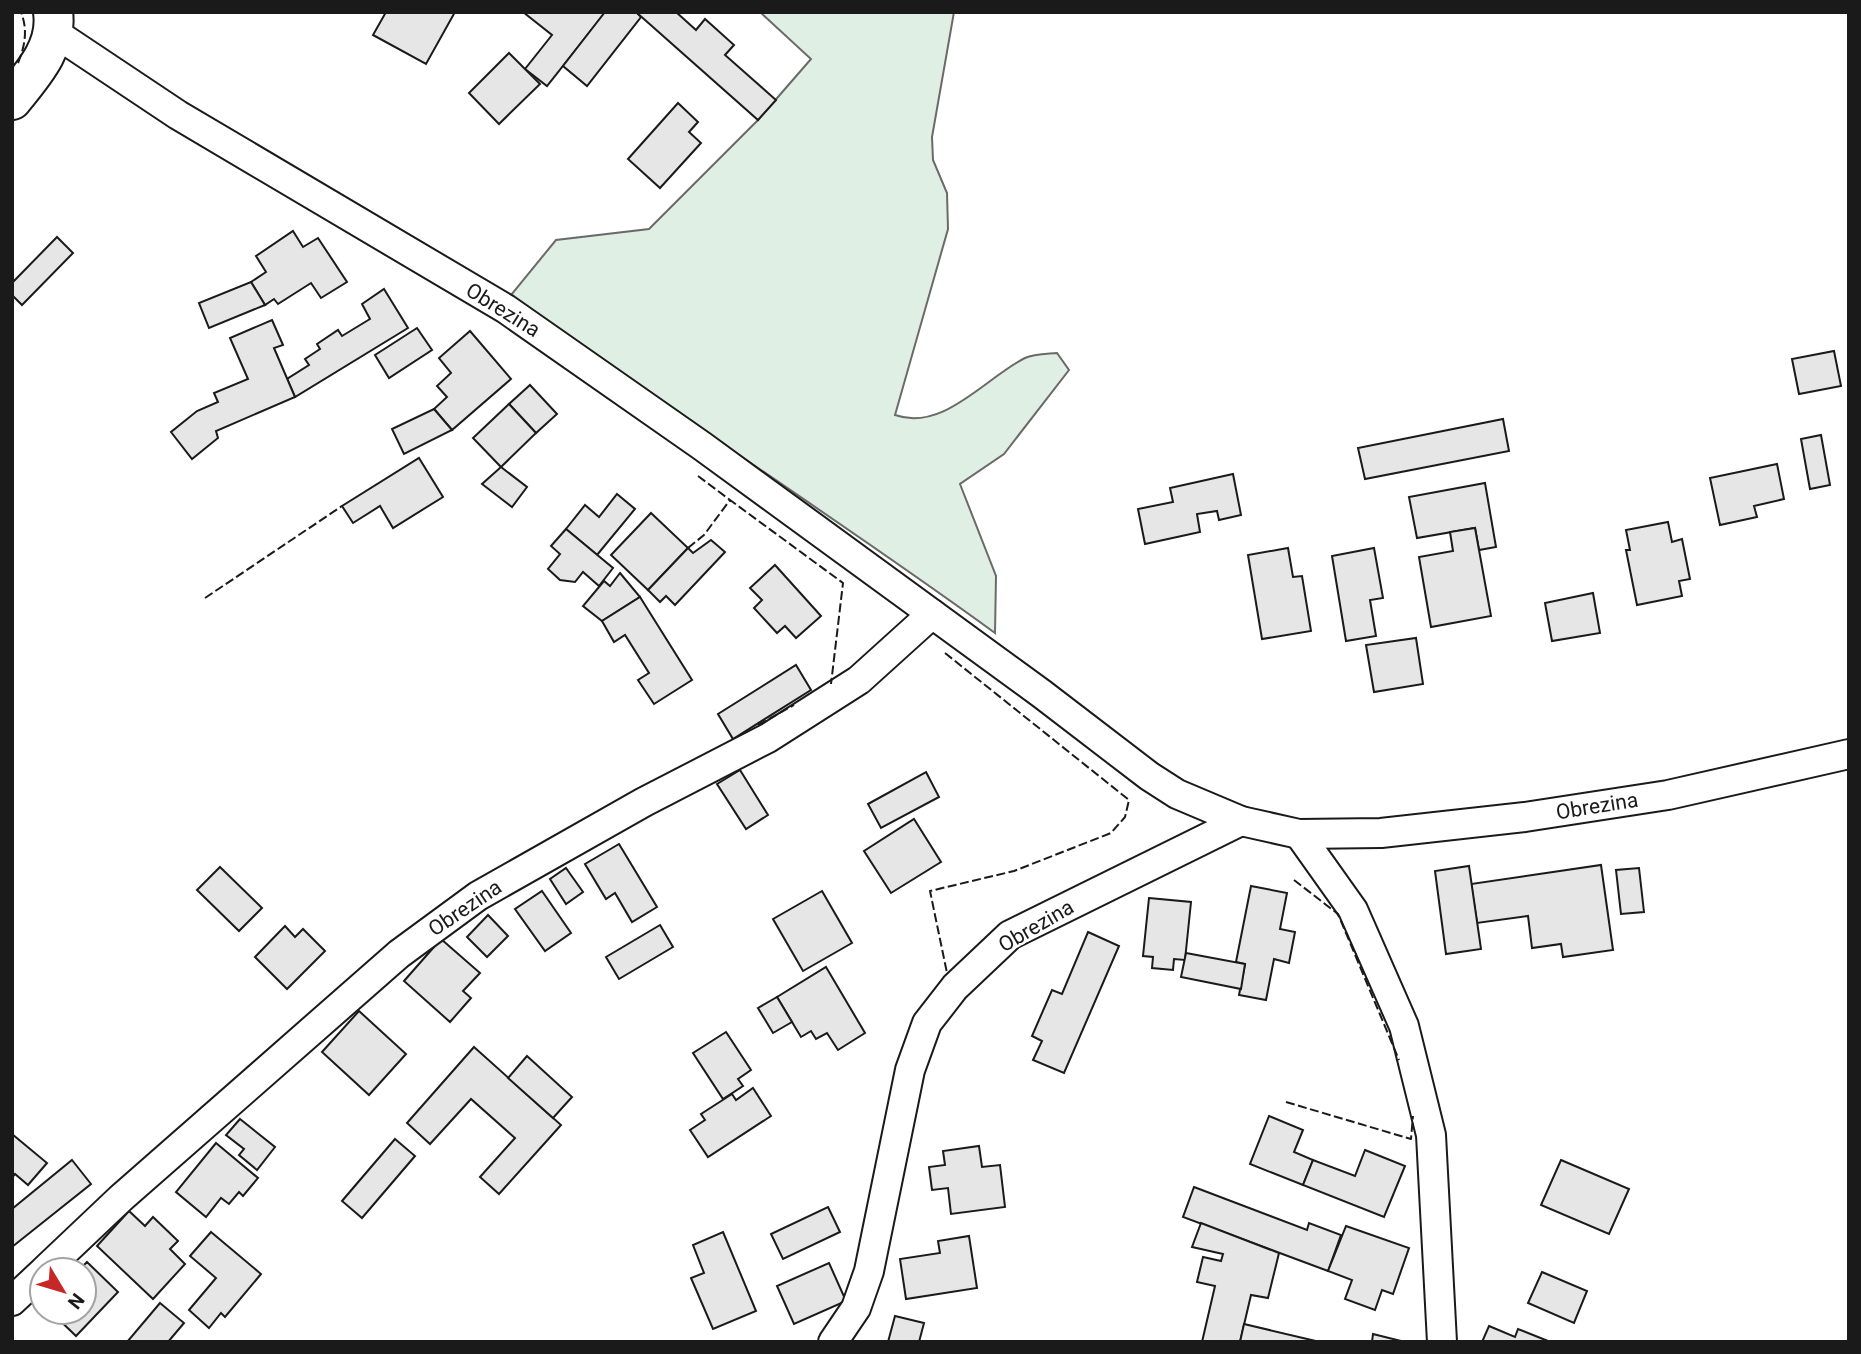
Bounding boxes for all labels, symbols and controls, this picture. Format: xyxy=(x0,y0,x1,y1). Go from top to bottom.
street label: Obrezina xyxy=(462,278,544,342)
street label: Obrezina xyxy=(1554,788,1640,824)
street label: Obrezina xyxy=(424,875,506,941)
street label: Obrezina xyxy=(994,895,1078,957)
north arrow xyxy=(28,1256,98,1326)
text: N xyxy=(63,1289,89,1314)

